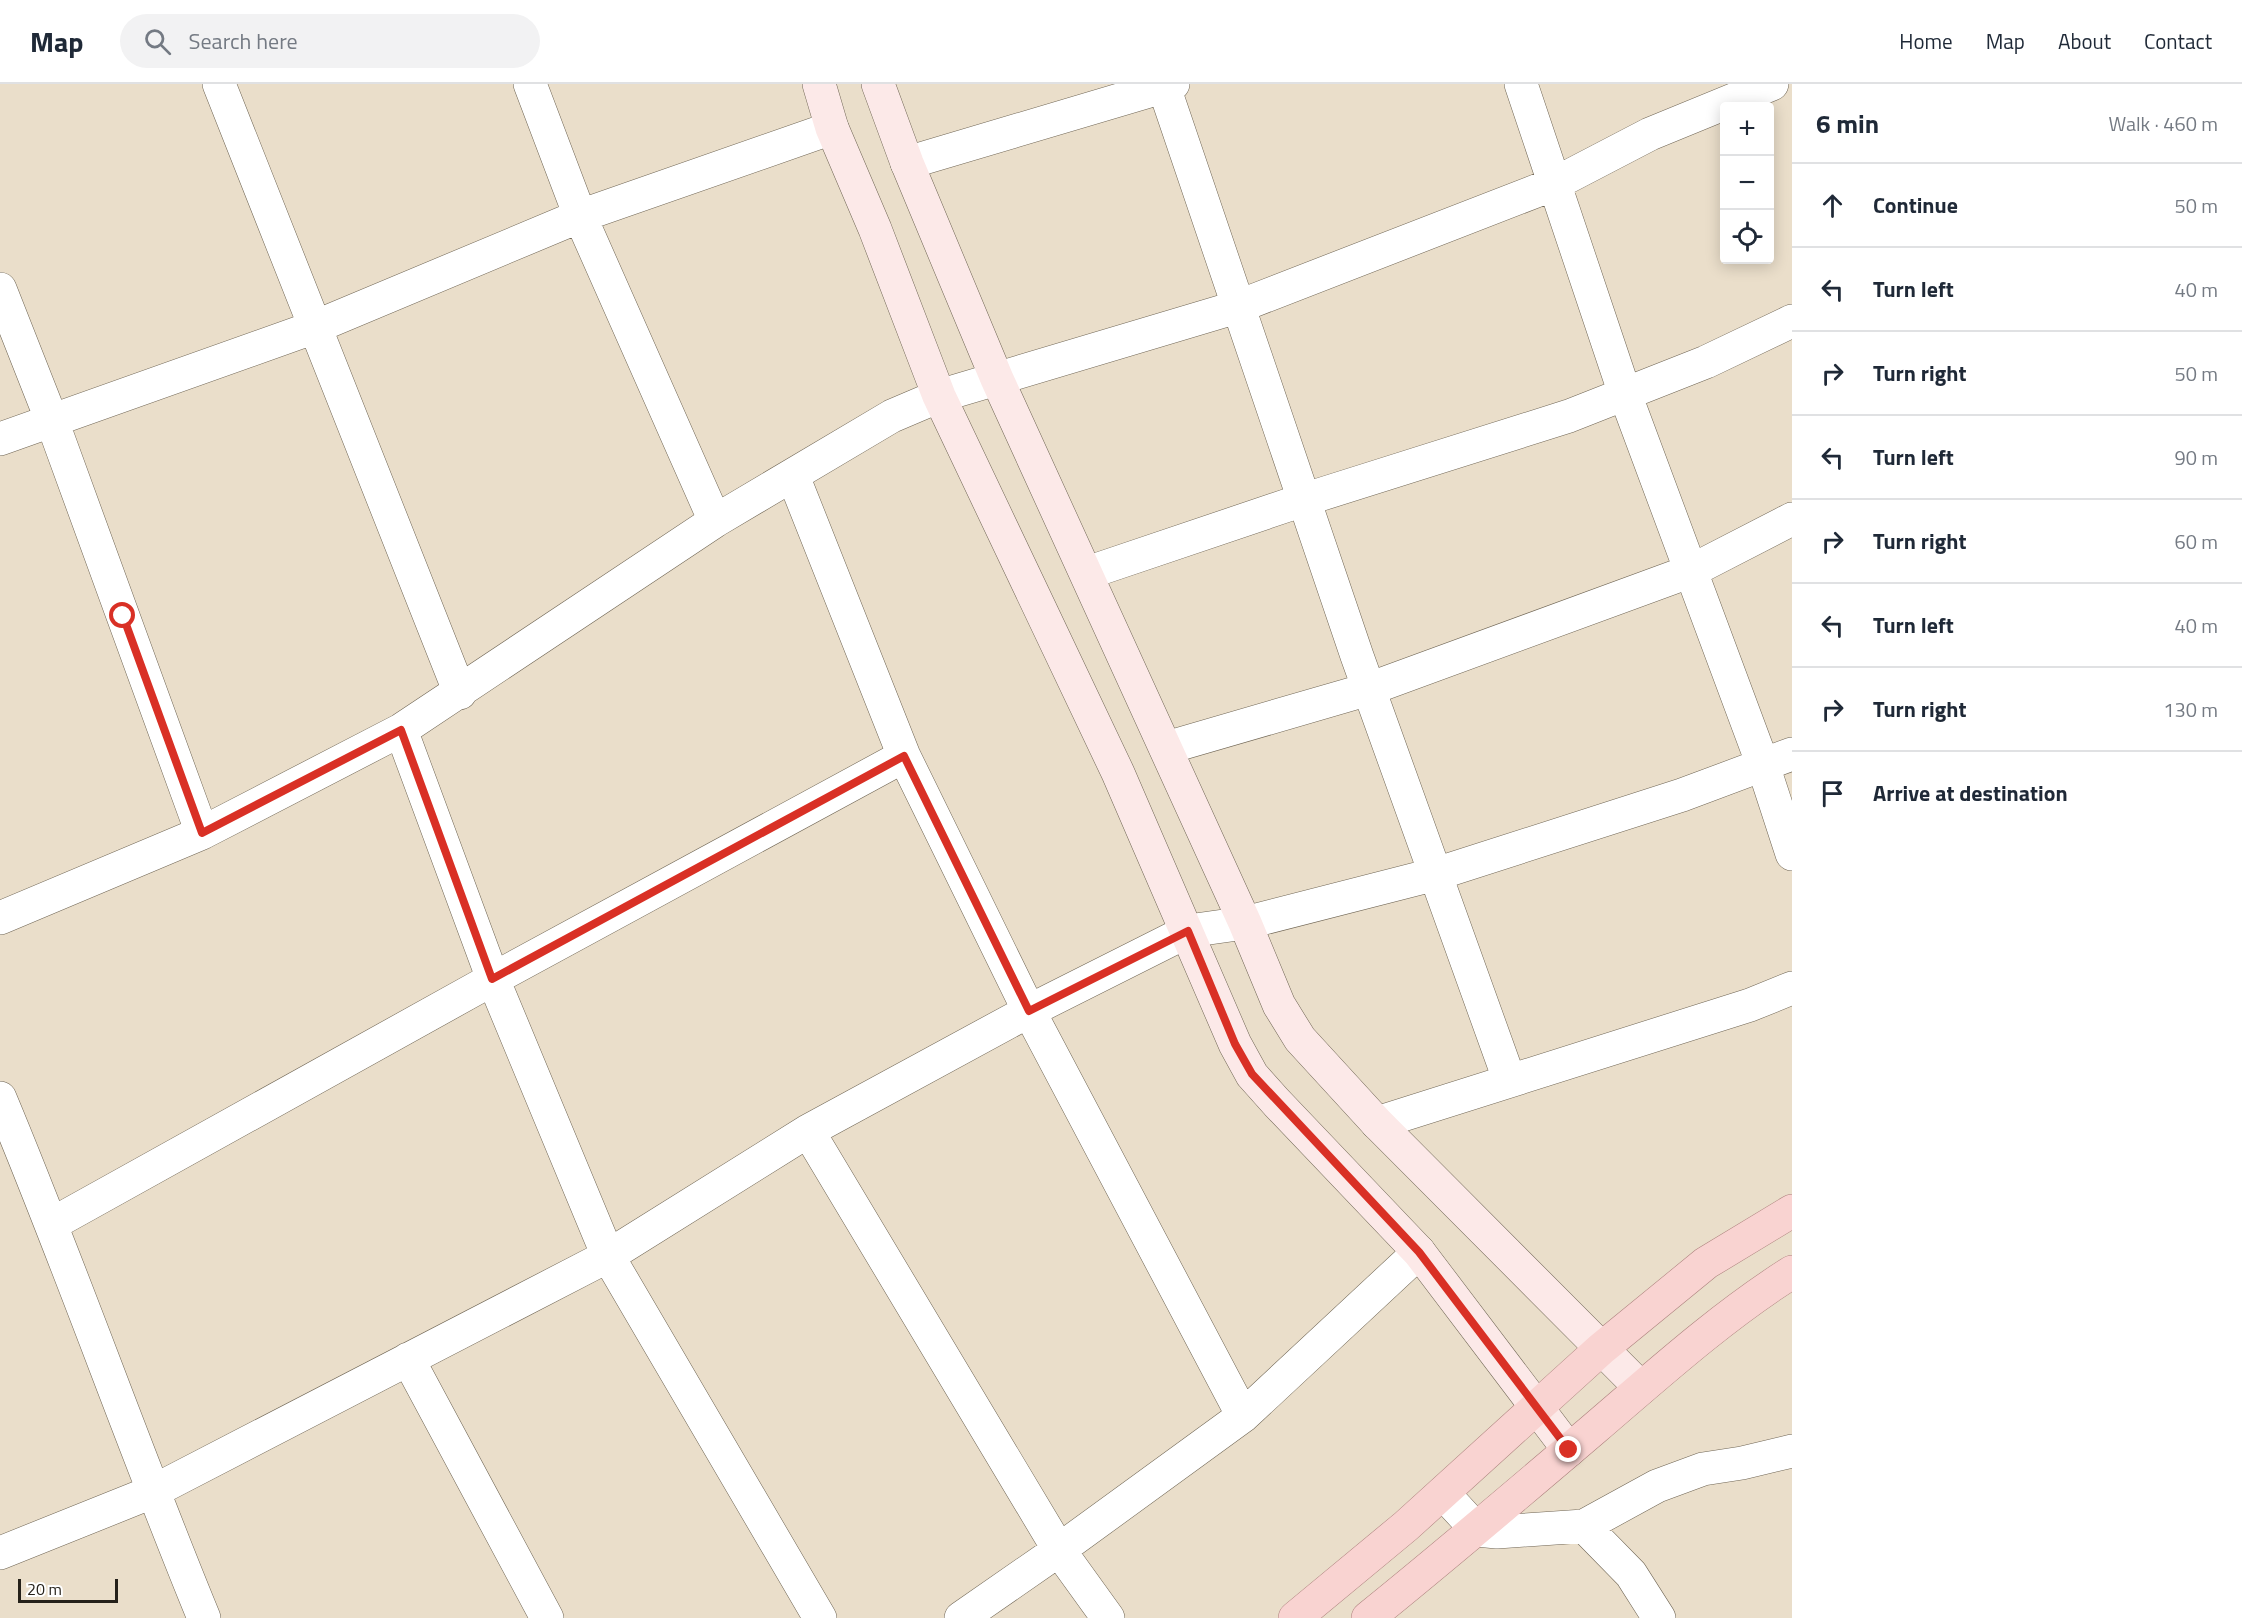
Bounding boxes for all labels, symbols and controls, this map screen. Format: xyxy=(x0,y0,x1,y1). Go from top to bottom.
search box xyxy=(120,14,540,68)
text: Map xyxy=(30,20,84,63)
text: Search here xyxy=(189,24,298,58)
icon: search xyxy=(141,25,174,58)
text: Home xyxy=(1899,25,1953,57)
text: Map xyxy=(1986,25,2025,57)
text: About xyxy=(2058,25,2111,57)
text: Contact xyxy=(2144,25,2212,57)
map controls xyxy=(1720,102,1774,264)
button: + xyxy=(1720,102,1774,156)
text: 6 min xyxy=(1816,104,1879,143)
text: Walk · 460 m xyxy=(2109,108,2218,139)
button: − xyxy=(1720,156,1774,210)
text: Continue xyxy=(1873,188,1958,222)
icon: ahead xyxy=(1816,189,1849,222)
text: 50 m xyxy=(2174,190,2218,221)
button: locate xyxy=(1720,210,1774,264)
text: Turn left xyxy=(1873,272,1954,306)
icon: left xyxy=(1816,273,1849,306)
text: 40 m xyxy=(2174,274,2218,305)
text: Turn right xyxy=(1873,356,1967,390)
icon: right xyxy=(1816,357,1849,390)
text: 50 m xyxy=(2174,358,2218,389)
text: Turn left xyxy=(1873,440,1954,474)
icon: left xyxy=(1816,441,1849,474)
text: 90 m xyxy=(2174,442,2218,473)
text: Turn right xyxy=(1873,524,1967,558)
icon: right xyxy=(1816,525,1849,558)
text: 60 m xyxy=(2174,526,2218,557)
route start xyxy=(109,602,135,628)
text: Turn left xyxy=(1873,608,1954,642)
icon: left xyxy=(1816,609,1849,642)
text: 40 m xyxy=(2174,610,2218,641)
text: Turn right xyxy=(1873,692,1967,726)
icon: right xyxy=(1816,693,1849,726)
text: 130 m xyxy=(2163,694,2218,725)
text: Arrive at destination xyxy=(1873,776,2068,810)
icon: arrive xyxy=(1816,777,1849,810)
route end xyxy=(1555,1436,1581,1462)
scale bar xyxy=(18,1576,118,1604)
text: 20 m xyxy=(27,1577,62,1601)

